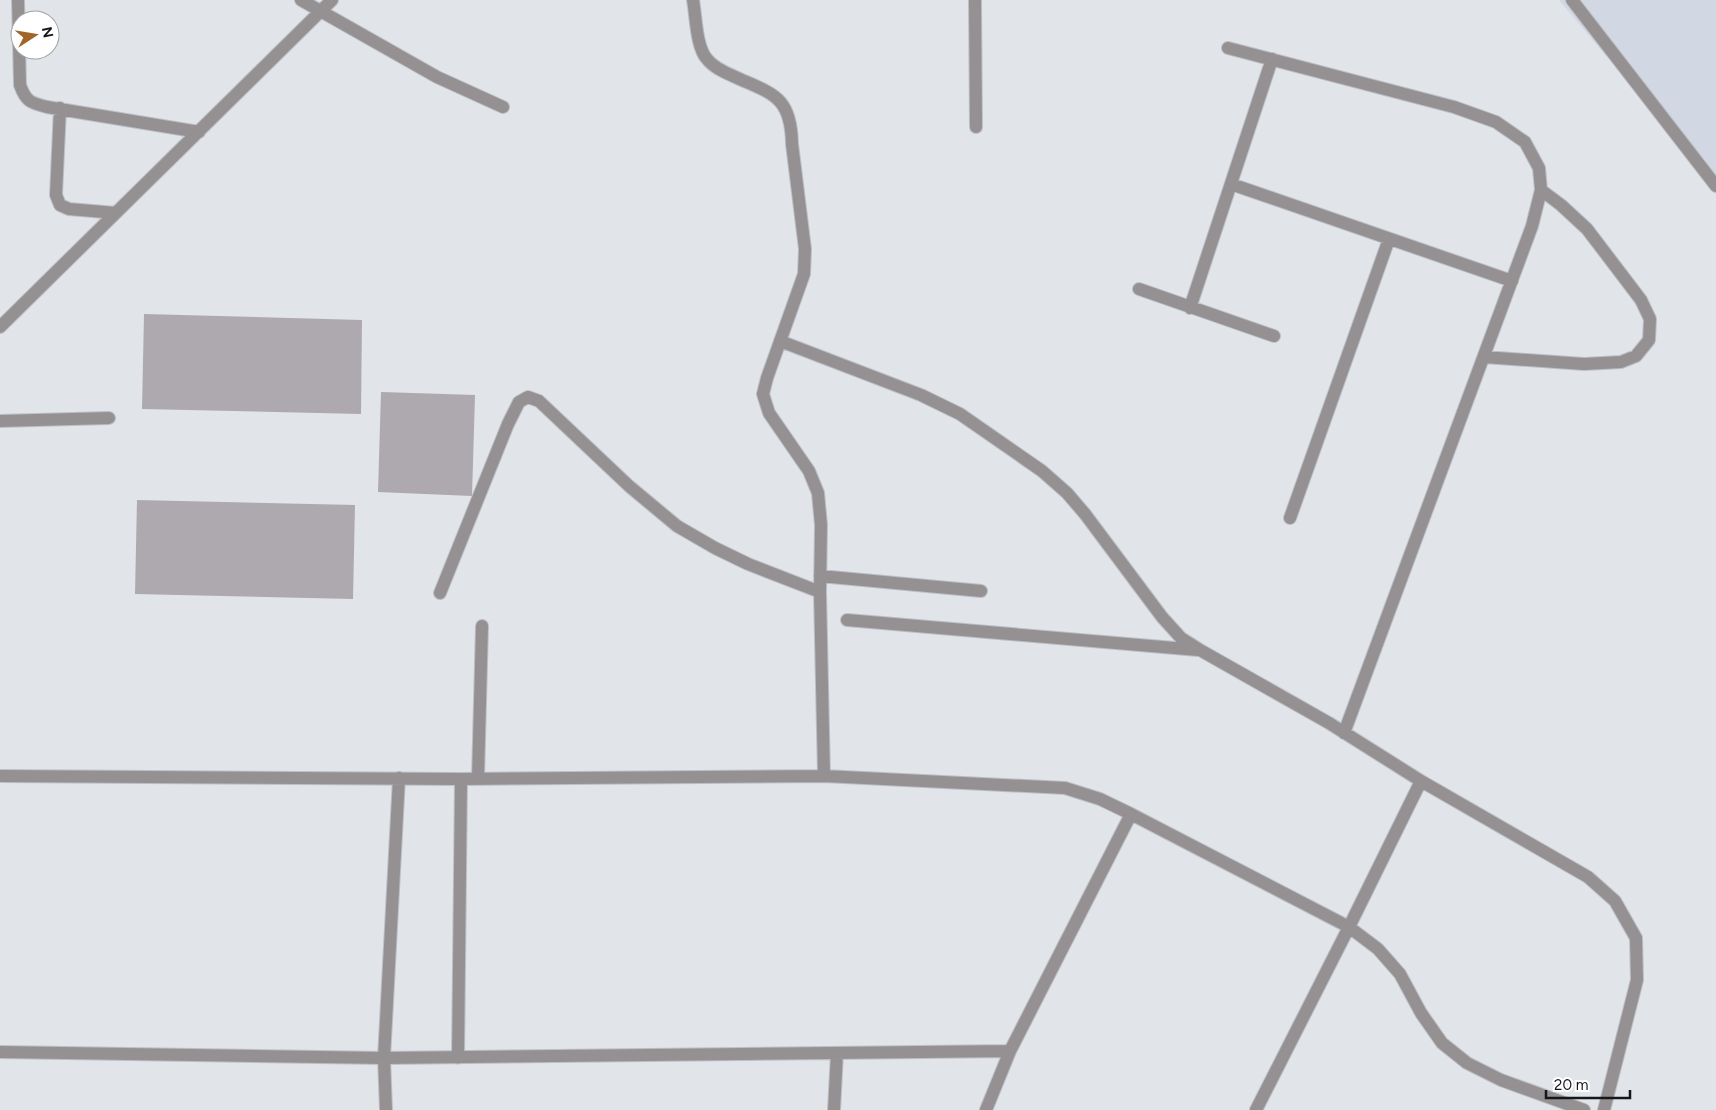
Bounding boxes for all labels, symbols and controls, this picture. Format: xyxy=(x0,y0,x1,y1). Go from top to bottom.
north arrow xyxy=(10,10,60,60)
text: N xyxy=(38,25,57,39)
scale bar xyxy=(1546,1068,1630,1100)
text: 20 m xyxy=(1554,1076,1588,1094)

